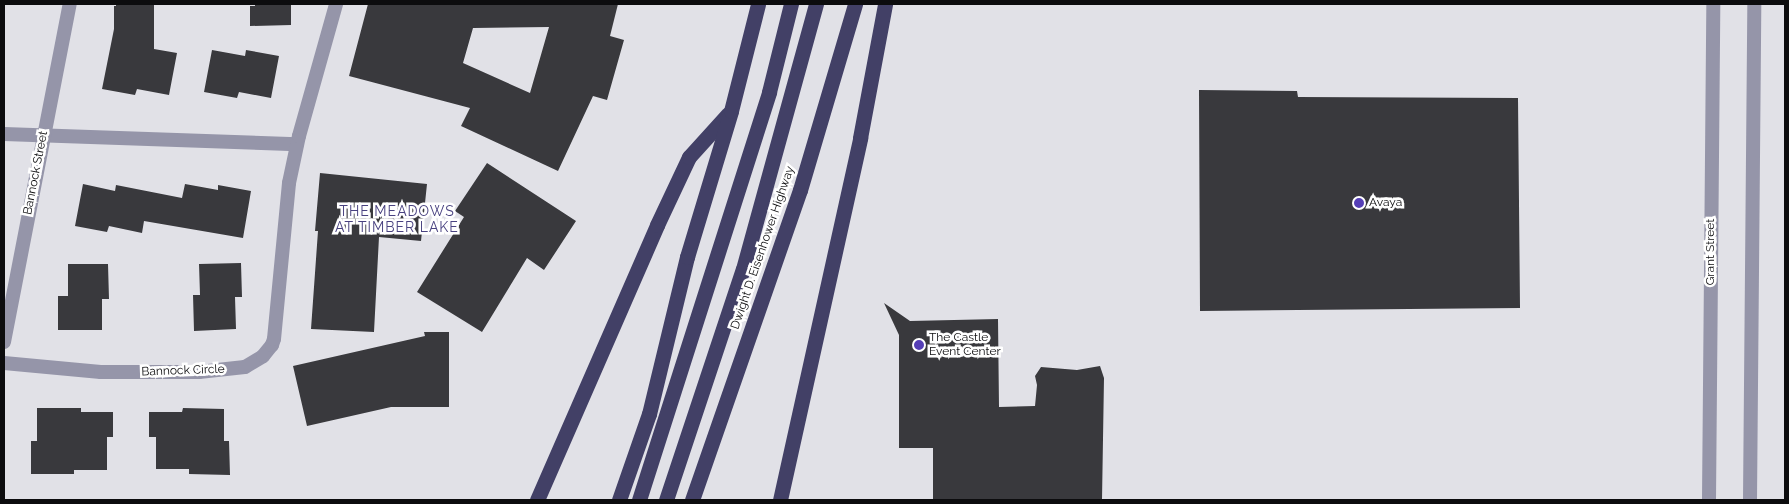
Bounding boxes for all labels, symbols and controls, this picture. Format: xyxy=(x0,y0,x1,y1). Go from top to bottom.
street label: Bannock Street xyxy=(21,130,51,216)
street label: Dwight D. Eisenhower Highway xyxy=(728,164,798,332)
place label: Avaya xyxy=(1369,196,1402,210)
marker: Avaya xyxy=(1353,197,1365,209)
district label: THE MEADOWS AT TIMBER LAKE xyxy=(333,203,461,236)
street label: Grant Street xyxy=(1704,219,1718,285)
place label: The Castle Event Center xyxy=(929,331,1001,359)
marker: The Castle Event Center xyxy=(913,339,925,351)
street label: Bannock Circle xyxy=(141,362,225,380)

